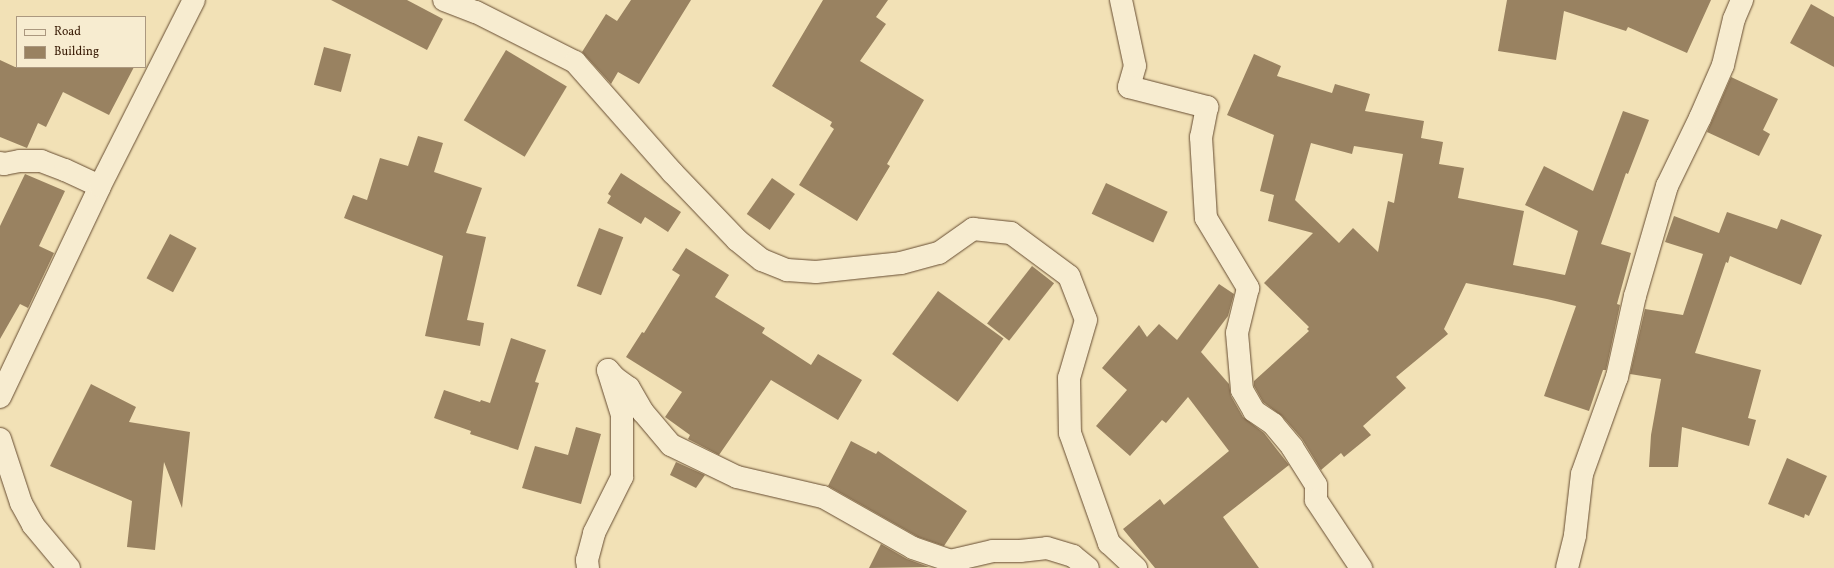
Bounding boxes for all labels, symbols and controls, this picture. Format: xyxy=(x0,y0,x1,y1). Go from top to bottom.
legend xyxy=(16,16,146,68)
text: Road xyxy=(54,24,81,40)
text: Building xyxy=(54,44,99,60)

